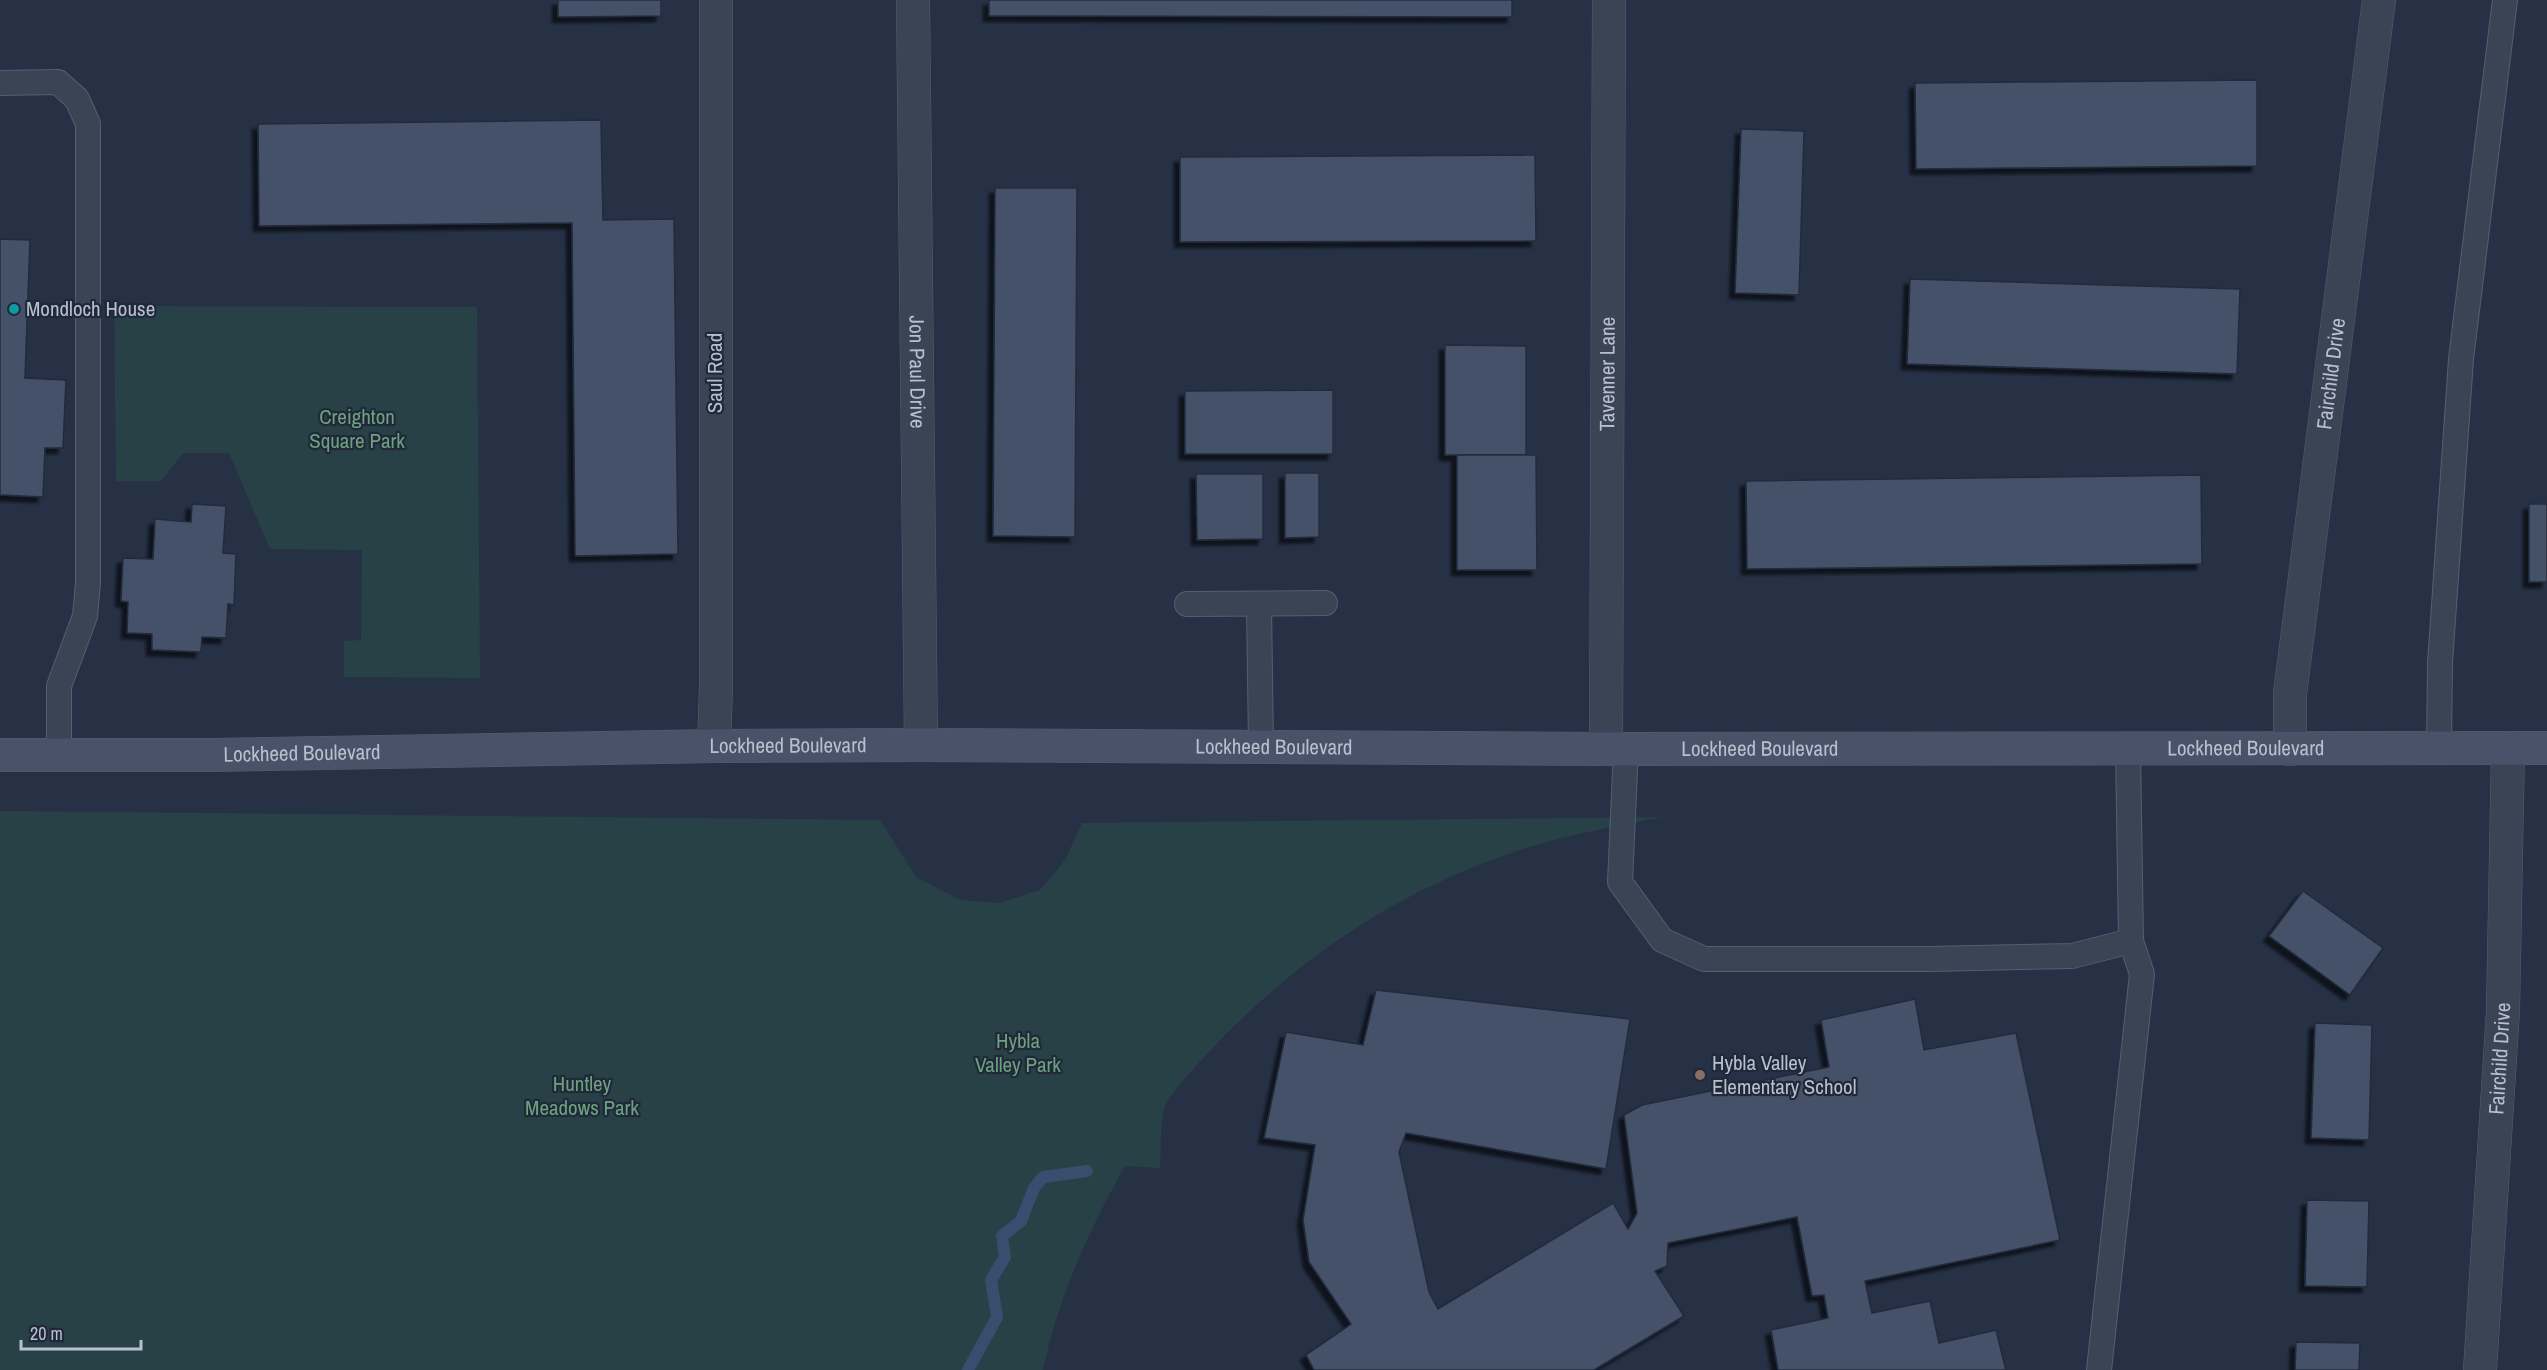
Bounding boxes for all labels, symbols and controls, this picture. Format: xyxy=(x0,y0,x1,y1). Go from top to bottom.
place label: Mondloch House xyxy=(26,294,155,323)
marker: Mondloch House xyxy=(7,302,21,316)
street label: Jon Paul Drive xyxy=(902,315,933,429)
street label: Fairchild Drive xyxy=(2309,316,2352,431)
street label: Tavenner Lane xyxy=(1592,317,1622,431)
street label: Saul Road xyxy=(700,333,729,413)
park label: Creighton Square Park xyxy=(309,402,405,455)
street label: Lockheed Boulevard xyxy=(709,730,867,760)
street label: Lockheed Boulevard xyxy=(1195,732,1353,762)
street label: Lockheed Boulevard xyxy=(2167,733,2324,762)
street label: Lockheed Boulevard xyxy=(1681,734,1838,763)
street label: Lockheed Boulevard xyxy=(223,737,381,769)
street label: Fairchild Drive xyxy=(2481,1002,2517,1116)
park label: Hybla Valley Park xyxy=(975,1026,1061,1079)
place label: Hybla Valley Elementary School xyxy=(1712,1048,1857,1101)
marker: Hybla Valley Elementary School xyxy=(1693,1068,1707,1082)
park label: Huntley Meadows Park xyxy=(525,1069,639,1122)
scale bar xyxy=(21,1313,141,1351)
text: 20 m xyxy=(30,1321,63,1346)

